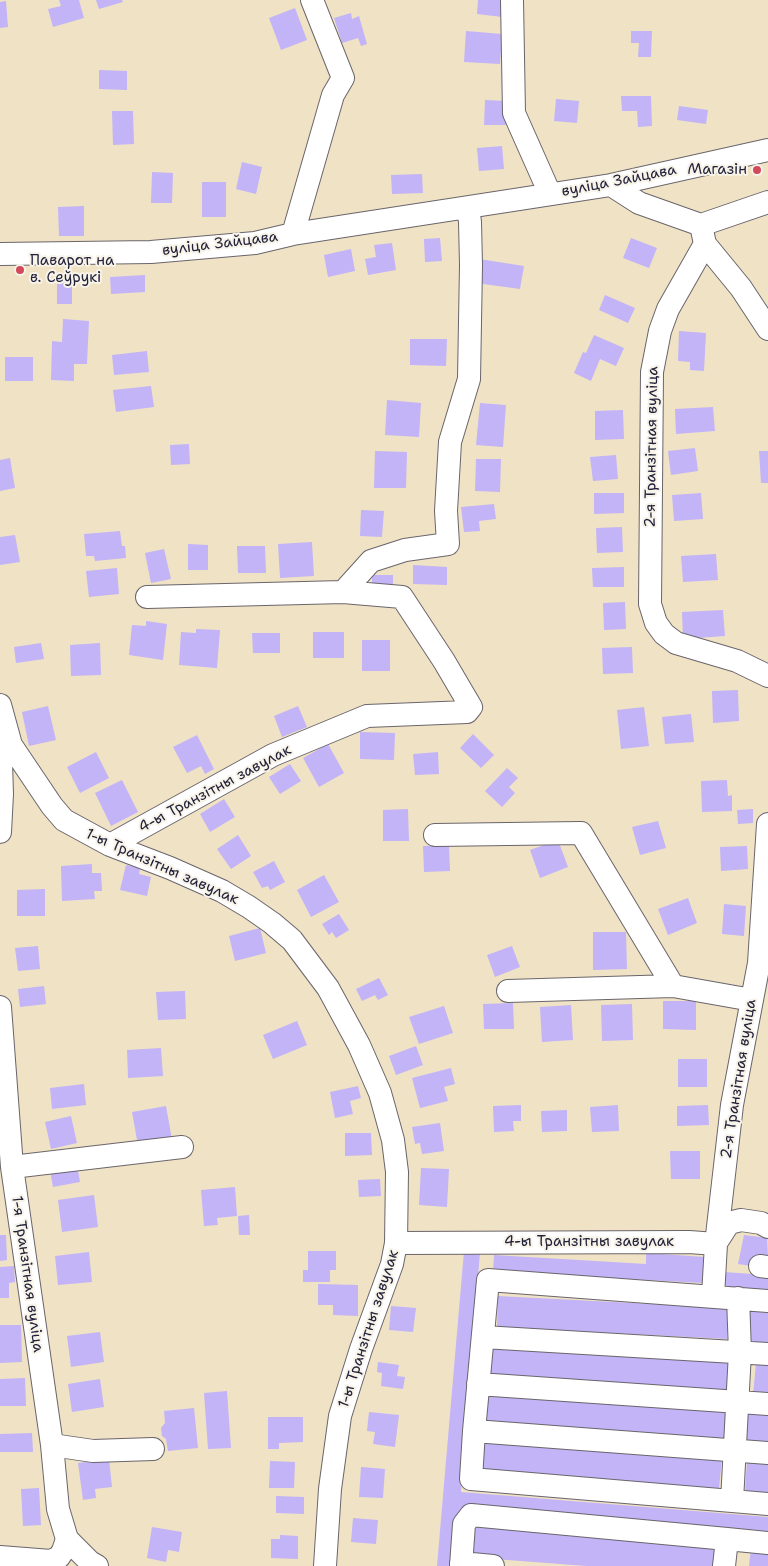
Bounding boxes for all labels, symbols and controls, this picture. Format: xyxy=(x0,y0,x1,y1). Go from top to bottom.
street label: вуліца Зайцава xyxy=(560,161,678,201)
place label: Магазін xyxy=(688,161,747,179)
marker: Магазін xyxy=(751,164,763,176)
street label: вуліца Зайцава xyxy=(161,228,279,260)
place label: Паварот на в. Сеўрукі xyxy=(30,252,114,287)
marker: Паварот на в. Сеўрукі xyxy=(14,264,26,276)
street label: 2-я Транзітная вуліца xyxy=(642,366,662,528)
street label: 4-ы Транзітны завулак xyxy=(136,741,294,837)
street label: 1-ы Транзітны завулак xyxy=(83,825,241,909)
street label: 2-я Транзітная вуліца xyxy=(717,998,761,1160)
street label: 1-я Транзітная вуліца xyxy=(7,1195,47,1353)
street label: 4-ы Транзітны завулак xyxy=(504,1233,674,1251)
street label: 1-ы Транзітны завулак xyxy=(335,1248,403,1410)

